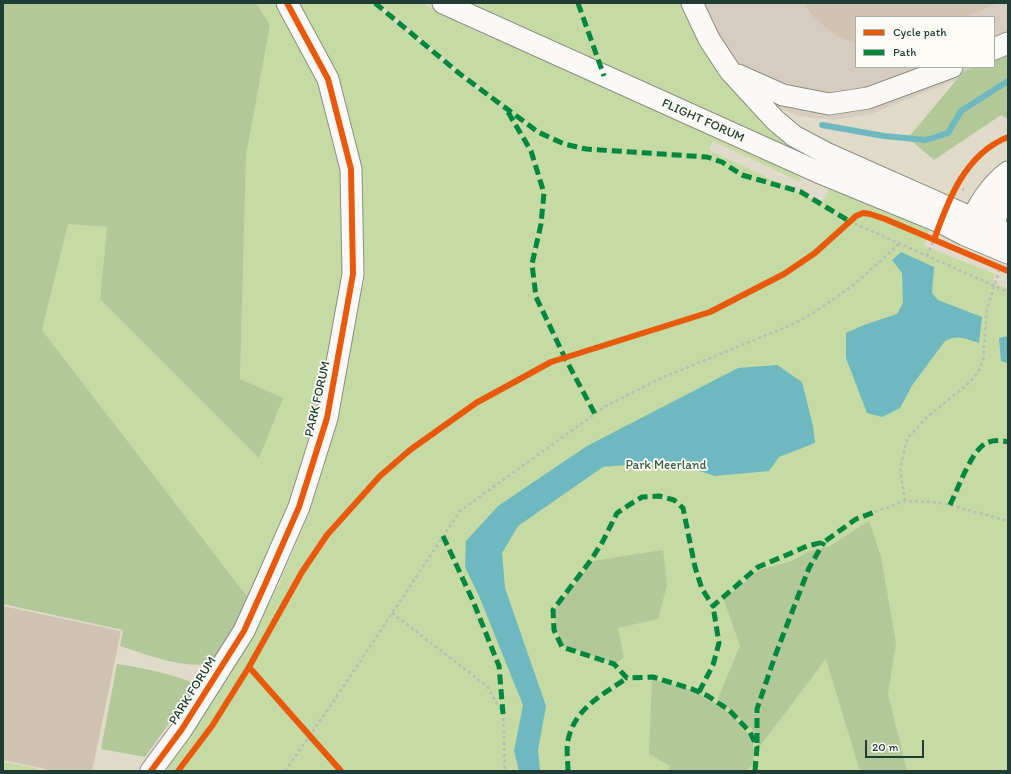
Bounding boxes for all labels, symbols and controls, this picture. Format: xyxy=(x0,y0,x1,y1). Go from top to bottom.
legend xyxy=(855,16,995,68)
text: Cycle path xyxy=(893,25,947,39)
text: Path xyxy=(893,45,916,59)
street label: FLIGHT FORUM xyxy=(659,96,747,146)
street label: PARK FORUM xyxy=(302,360,334,438)
park label: Park Meerland xyxy=(625,458,707,474)
street label: PARK FORUM xyxy=(166,654,220,728)
scale bar xyxy=(867,732,926,758)
text: 20 m xyxy=(872,740,899,754)

